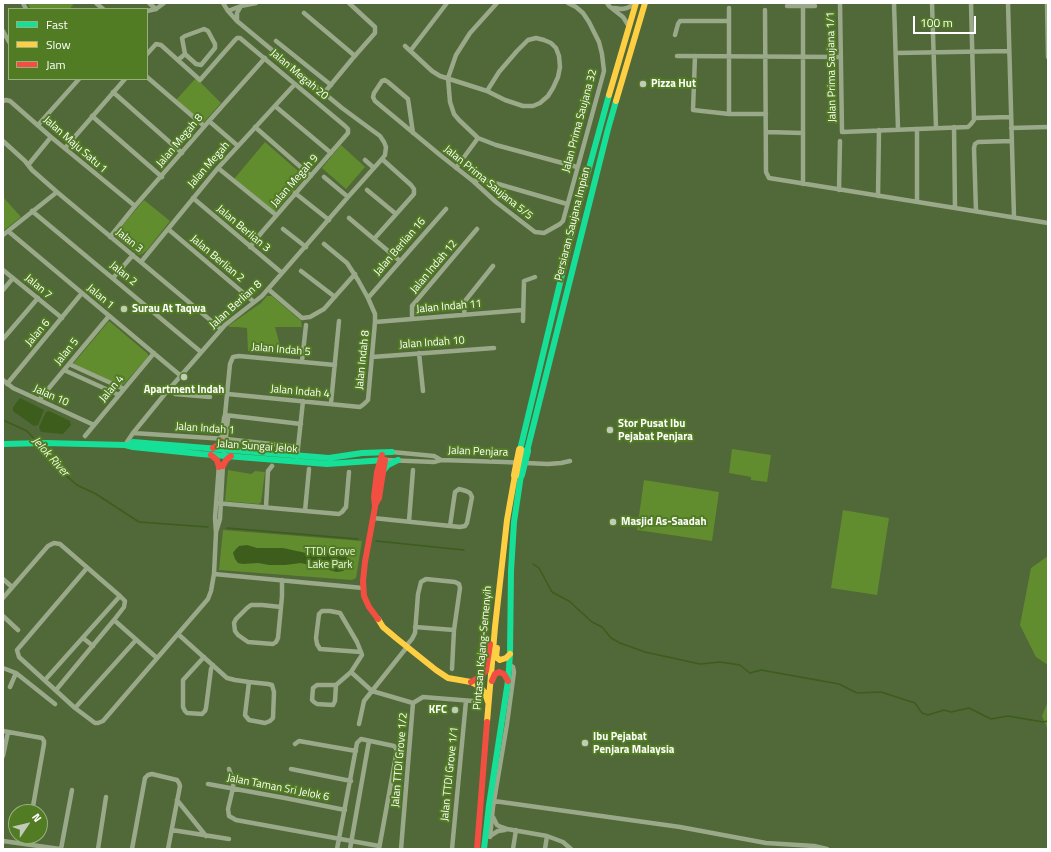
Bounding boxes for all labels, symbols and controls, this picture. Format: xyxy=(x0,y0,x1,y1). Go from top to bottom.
legend xyxy=(8,8,148,80)
scale bar xyxy=(915,8,978,34)
street label: Jalan Prima Saujana 1/1 xyxy=(824,11,840,123)
text: 100 m xyxy=(920,13,953,32)
text: Fast xyxy=(46,15,68,34)
text: Slow xyxy=(46,35,71,54)
street label: Jalan Megah 20 xyxy=(267,47,331,103)
text: Jam xyxy=(46,55,66,74)
street label: Jalan Prima Saujana 32 xyxy=(560,68,600,174)
place label: Pizza Hut xyxy=(651,77,696,91)
marker: Pizza Hut xyxy=(638,79,648,89)
street label: Jalan Megah 8 xyxy=(154,112,206,170)
street label: Jalan Maju Satu 1 xyxy=(40,114,110,176)
street label: Jalan Megah xyxy=(185,139,233,191)
street label: Jalan Prima Saujana 5/5 xyxy=(441,143,535,223)
street label: Jalan Megah 9 xyxy=(269,152,321,210)
street label: Persiaran Saujana Impian xyxy=(552,166,594,282)
street label: Jalan Berlian 3 xyxy=(213,203,273,255)
street label: Jalan Berlian 16 xyxy=(371,215,429,279)
street label: Jalan 3 xyxy=(113,226,145,256)
street label: Jalan Berlian 2 xyxy=(187,233,247,285)
street label: Jalan Indah 12 xyxy=(408,238,460,296)
street label: Jalan 2 xyxy=(107,259,139,289)
street label: Jalan 7 xyxy=(22,272,54,302)
street label: Jalan Berlian 8 xyxy=(207,278,265,332)
street label: Jalan 1 xyxy=(84,282,116,312)
street label: Jalan Indah 11 xyxy=(416,298,482,316)
place label: Surau At Taqwa xyxy=(132,302,206,316)
marker: Surau At Taqwa xyxy=(119,304,129,314)
street label: Jalan 6 xyxy=(23,317,53,349)
street label: Jalan Indah 8 xyxy=(353,330,373,390)
street label: Jalan Indah 10 xyxy=(399,334,465,352)
street label: Jalan 5 xyxy=(52,336,82,368)
street label: Jalan Indah 5 xyxy=(251,341,311,359)
marker: Apartment Indah xyxy=(179,372,189,382)
street label: Jalan 4 xyxy=(97,373,127,405)
street label: Jalan 10 xyxy=(31,382,71,410)
place label: Apartment Indah xyxy=(144,383,224,397)
street label: Jalan Indah 4 xyxy=(270,383,330,401)
place label: Stor Pusat Ibu Pejabat Penjara xyxy=(618,417,693,443)
street label: Jalan Indah 1 xyxy=(175,420,235,438)
marker: Stor Pusat Ibu Pejabat Penjara xyxy=(605,425,615,435)
water label: Jelok River xyxy=(28,434,72,480)
street label: Jalan Sungai Jelok xyxy=(216,438,298,456)
street label: Jalan Penjara xyxy=(448,444,508,460)
place label: Masjid As-Saadah xyxy=(621,515,706,529)
marker: Masjid As-Saadah xyxy=(608,517,618,527)
park label: TTDI Grove Lake Park xyxy=(305,545,355,571)
street label: Pintasan Kajang-Semenyih xyxy=(471,585,495,711)
place label: KFC xyxy=(429,703,447,717)
marker: KFC xyxy=(450,705,460,715)
street label: Jalan TTDI Grove 1/2 xyxy=(389,712,411,808)
street label: Jalan TTDI Grove 1/1 xyxy=(438,726,462,822)
place label: Ibu Pejabat Penjara Malaysia xyxy=(593,730,674,756)
marker: Ibu Pejabat Penjara Malaysia xyxy=(580,738,590,748)
street label: Jalan Taman Sri Jelok 6 xyxy=(226,772,330,804)
north arrow xyxy=(8,804,48,844)
text: N xyxy=(28,810,46,825)

